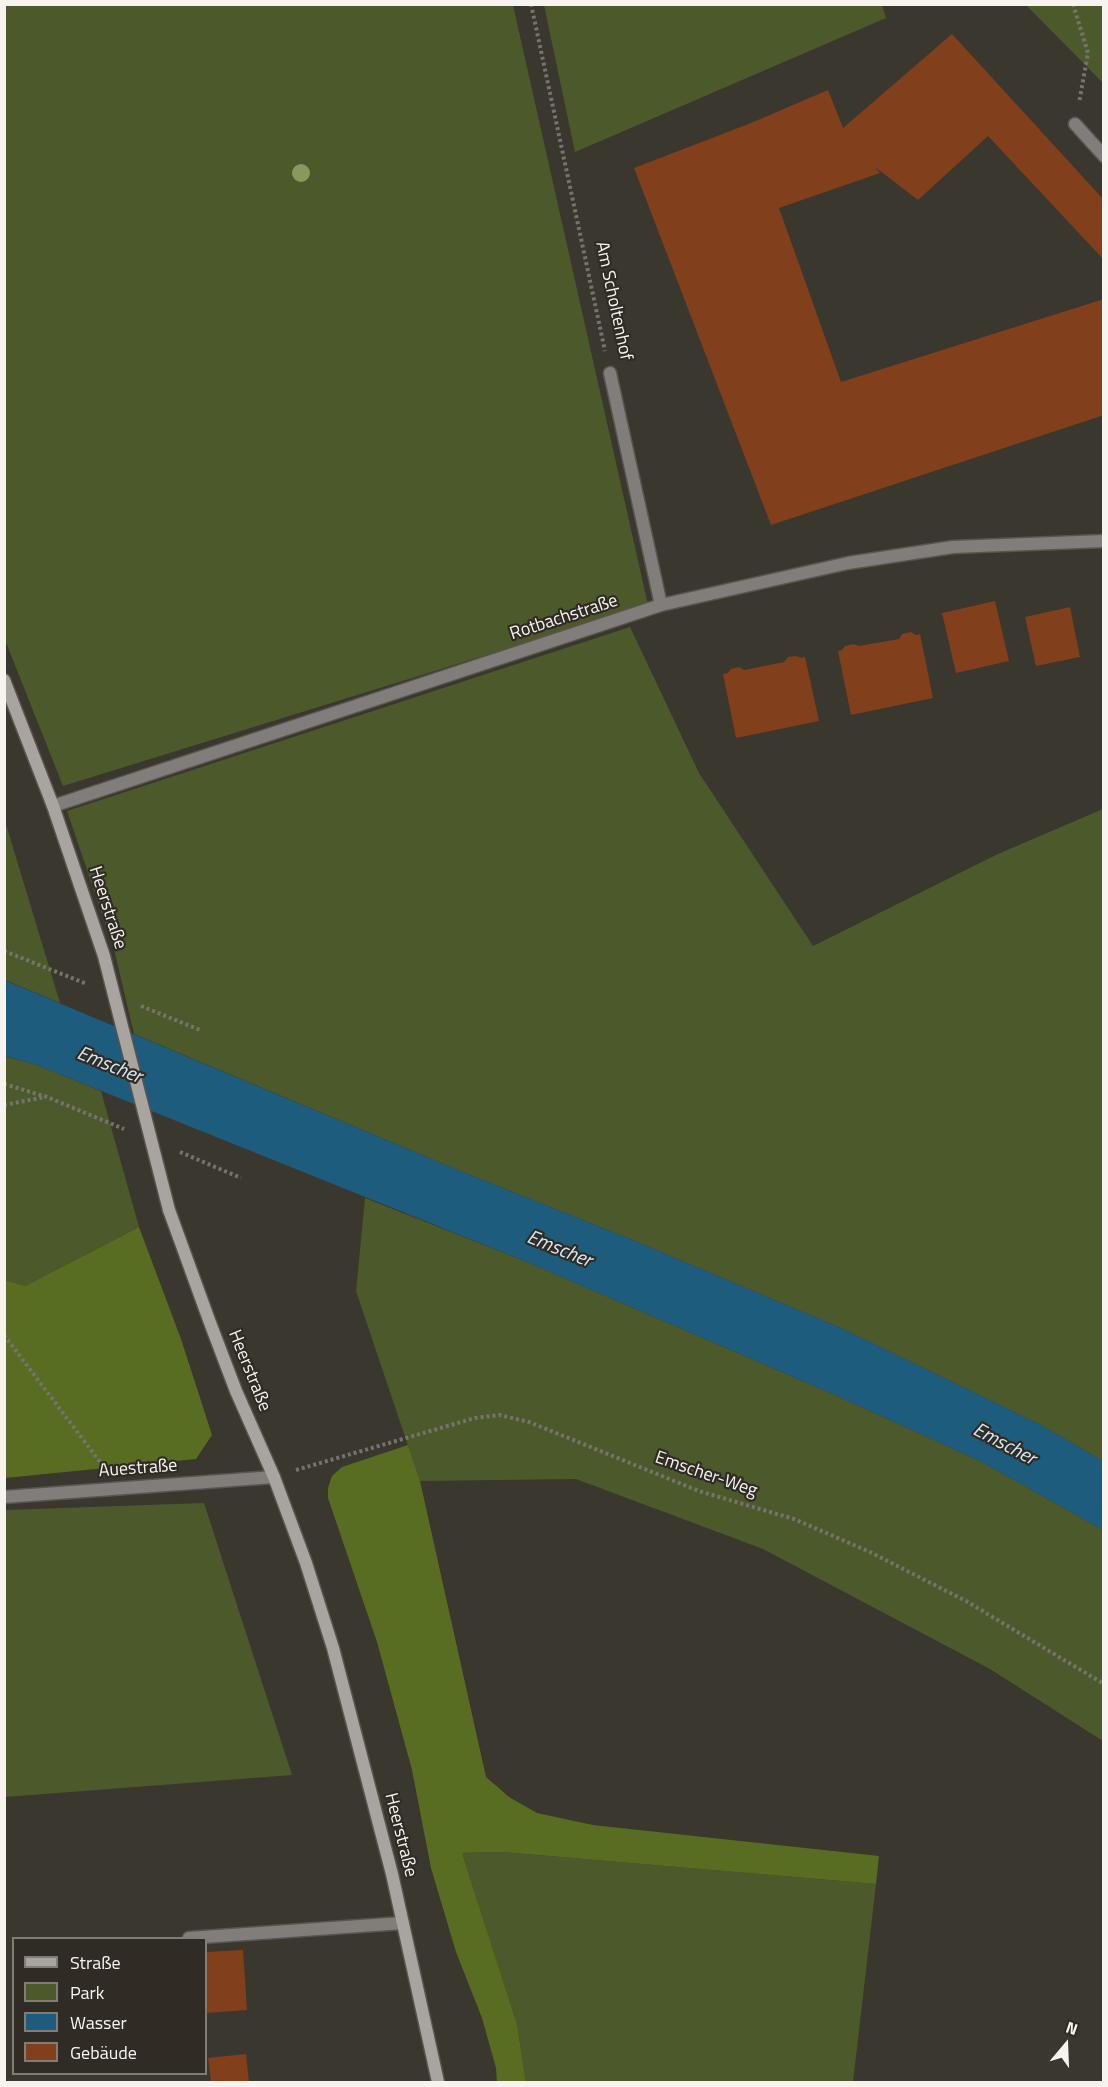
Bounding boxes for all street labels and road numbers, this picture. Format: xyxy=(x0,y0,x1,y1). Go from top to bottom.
street label: Am Scholtenhof xyxy=(590,240,636,362)
street label: Rotbachstraße xyxy=(507,590,621,646)
street label: Heerstraße xyxy=(83,864,131,952)
street label: Heerstraße xyxy=(223,1327,275,1415)
street label: Emscher-Weg xyxy=(652,1447,760,1503)
street label: Auestraße xyxy=(98,1455,178,1483)
street label: Heerstraße xyxy=(379,1791,421,1879)

